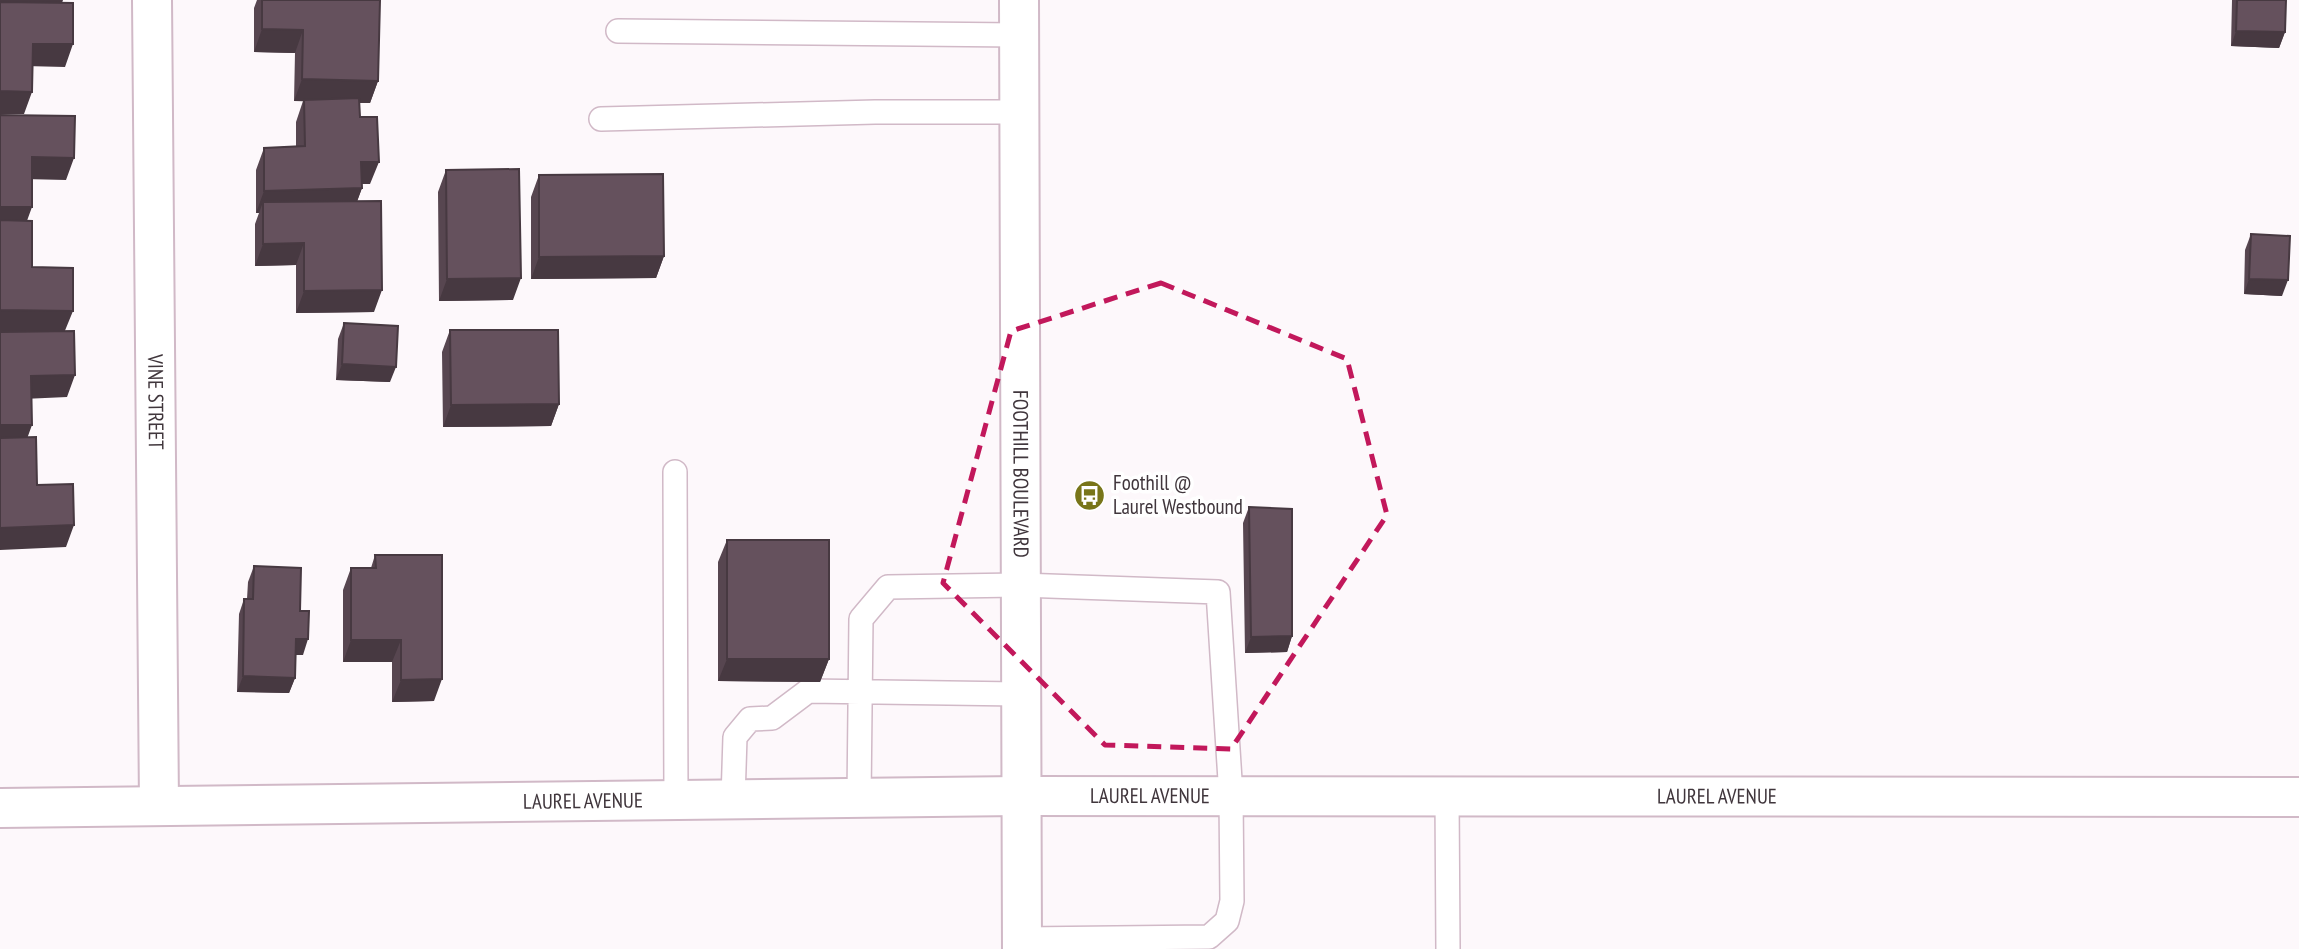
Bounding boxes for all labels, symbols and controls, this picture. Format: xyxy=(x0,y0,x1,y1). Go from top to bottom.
street label: VINE STREET xyxy=(142,353,170,450)
street label: FOOTHILL BOULEVARD xyxy=(1007,390,1035,558)
place label: Foothill @ Laurel Westbound xyxy=(1113,469,1243,520)
bus stop icon: Foothill @ Laurel Westbound xyxy=(1073,478,1107,512)
street label: LAUREL AVENUE xyxy=(1090,782,1210,809)
street label: LAUREL AVENUE xyxy=(1657,782,1777,810)
street label: LAUREL AVENUE xyxy=(523,786,643,815)

